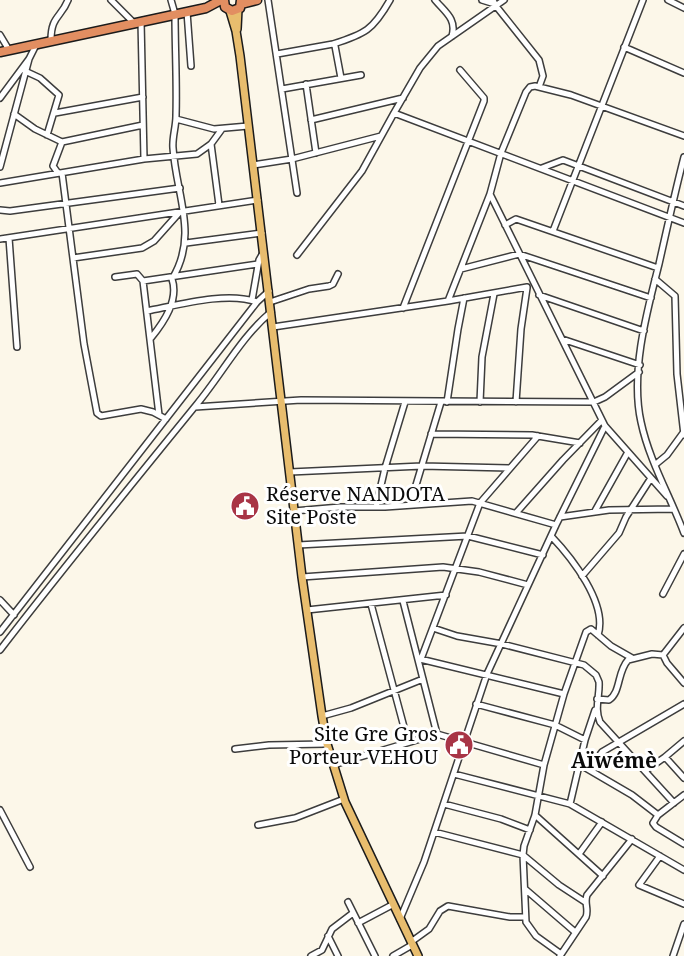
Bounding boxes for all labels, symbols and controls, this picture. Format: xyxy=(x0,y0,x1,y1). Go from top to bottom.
place label: Réserve NANDOTA Site Poste xyxy=(266,480,446,530)
public building icon: Réserve NANDOTA Site Poste xyxy=(229,490,261,522)
place label: Site Gre Gros Porteur VEHOU xyxy=(289,720,439,770)
public building icon: Site Gre Gros Porteur VEHOU xyxy=(443,729,475,761)
district label: Aïwémè xyxy=(571,746,657,774)

